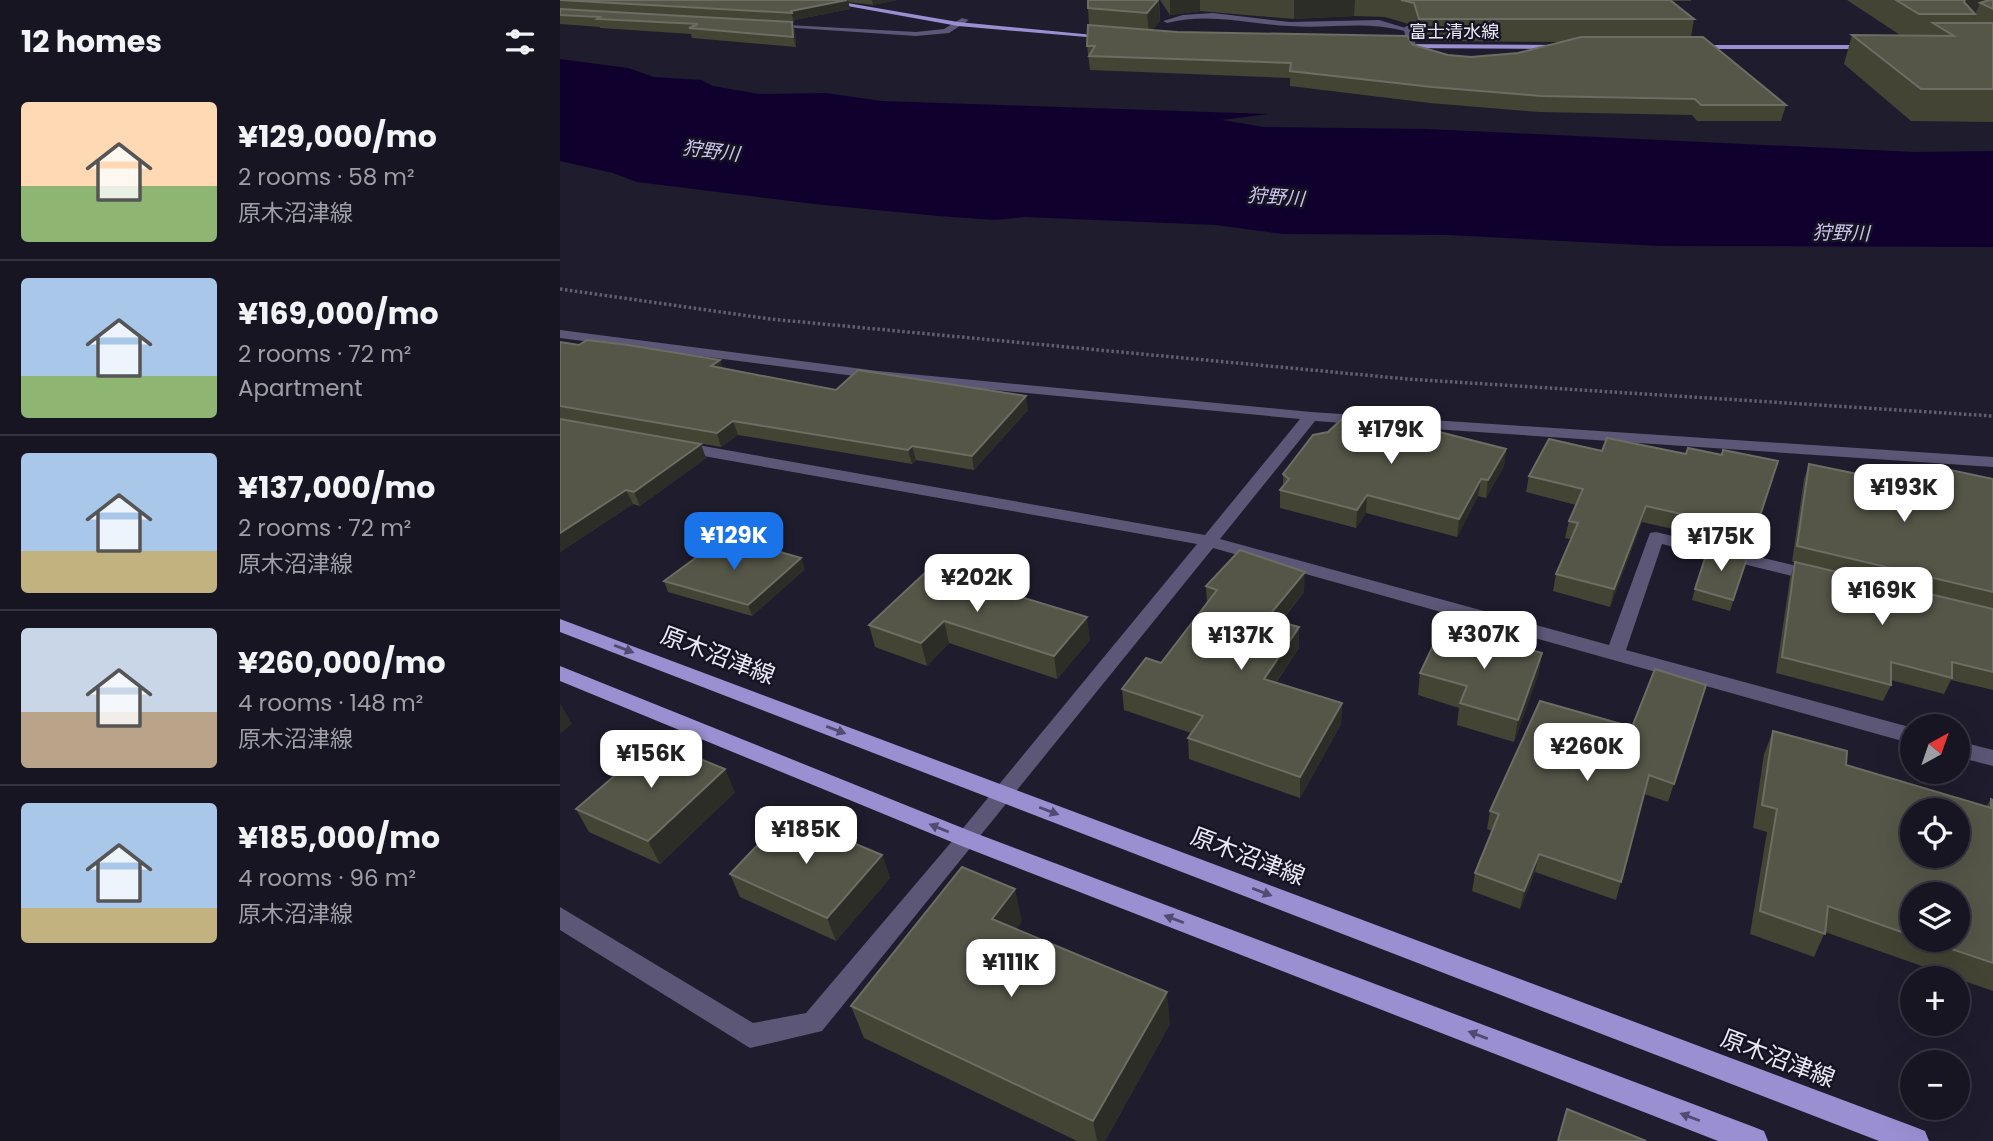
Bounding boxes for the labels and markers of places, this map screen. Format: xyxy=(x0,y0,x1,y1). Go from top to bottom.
pin: ¥179K xyxy=(1342,406,1440,466)
pin: ¥193K xyxy=(1855,464,1953,524)
pin: ¥129K xyxy=(685,512,783,572)
pin: ¥175K xyxy=(1672,514,1770,573)
pin: ¥202K xyxy=(928,554,1026,614)
pin: ¥169K xyxy=(1833,568,1931,627)
pin: ¥137K xyxy=(1192,612,1290,672)
pin: ¥307K xyxy=(1435,612,1533,671)
pin: ¥260K xyxy=(1538,724,1636,783)
pin: ¥156K xyxy=(602,730,700,790)
pin: ¥185K xyxy=(757,806,855,866)
pin: ¥111K xyxy=(962,940,1060,999)

